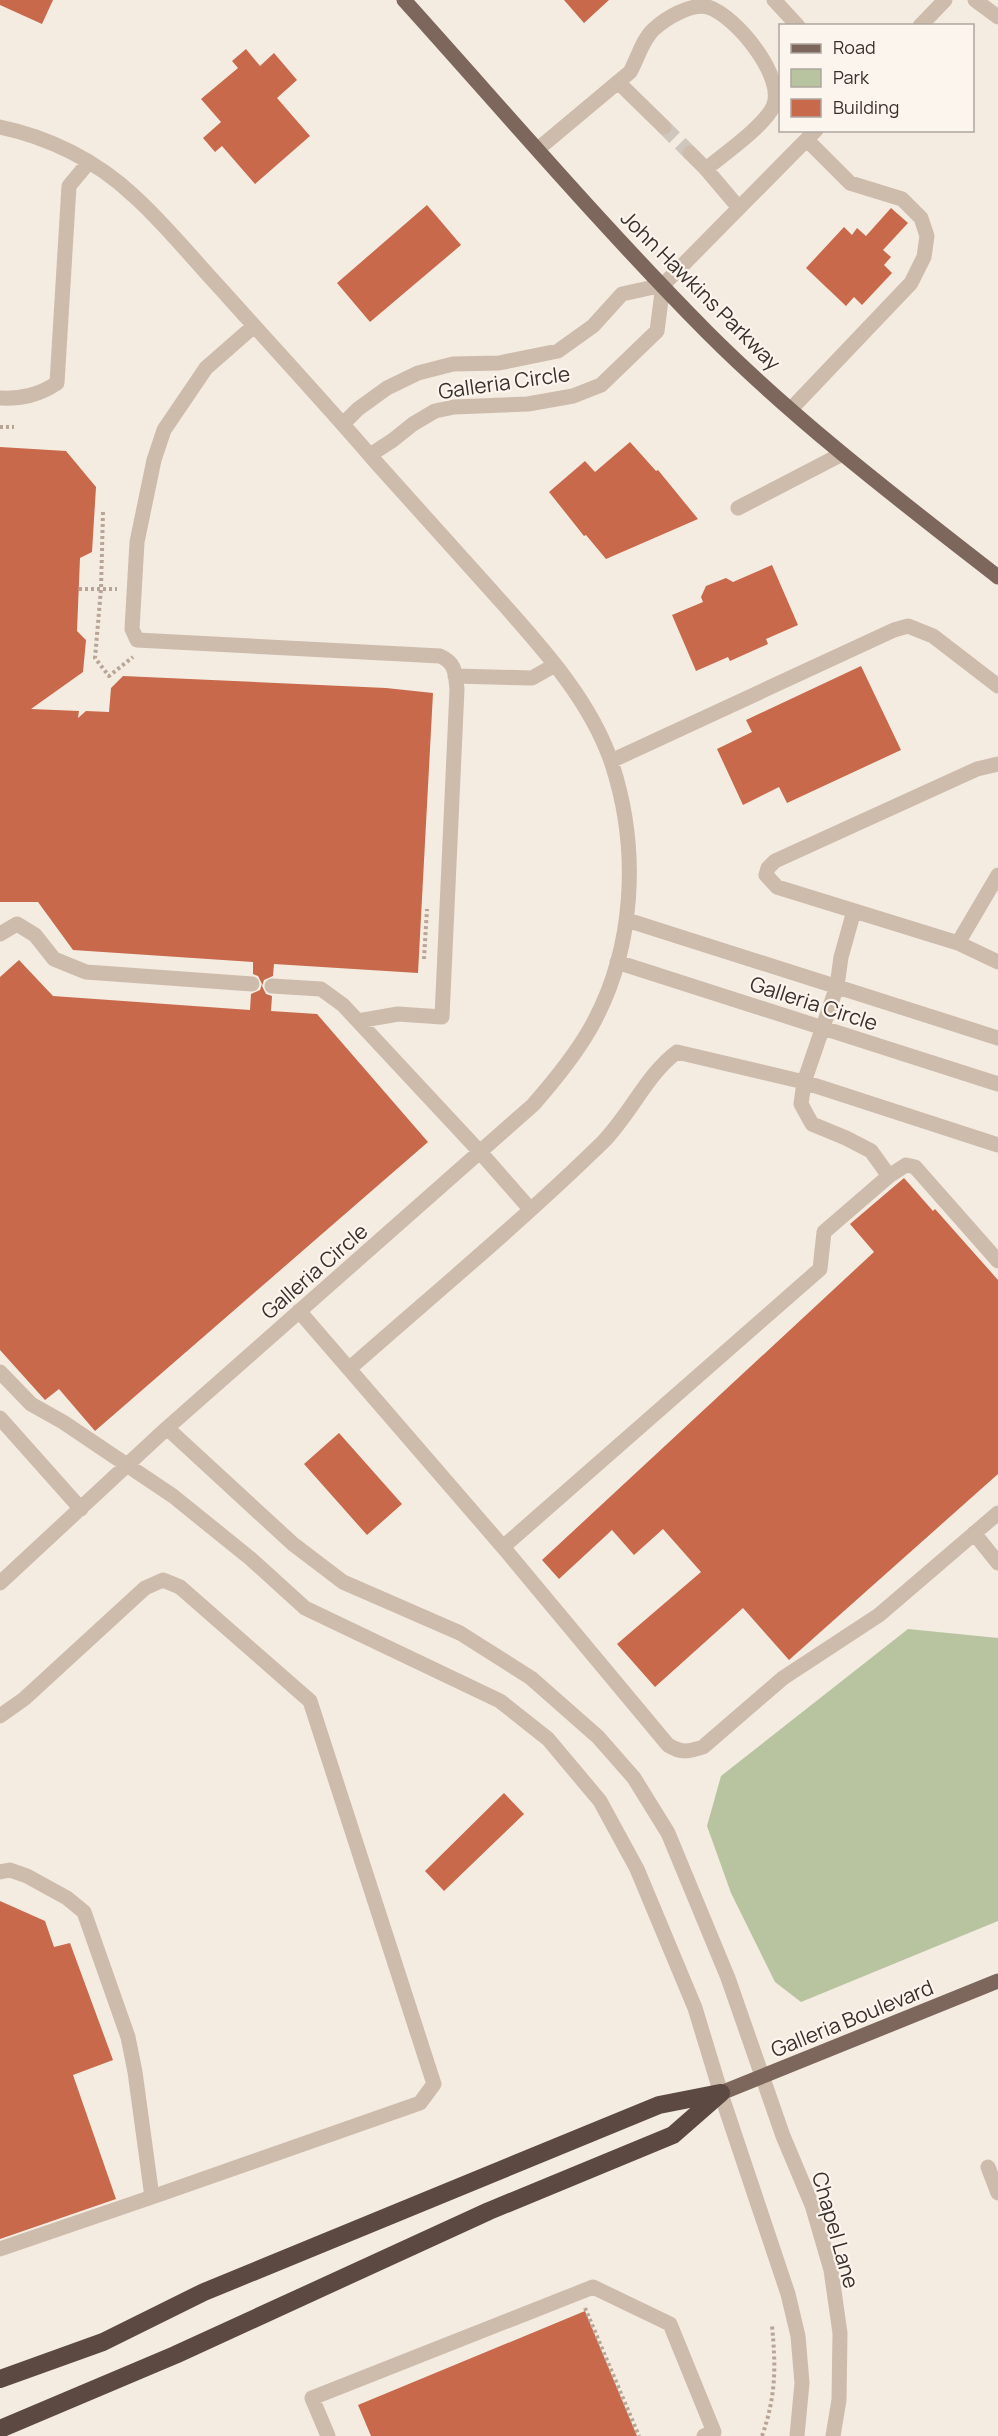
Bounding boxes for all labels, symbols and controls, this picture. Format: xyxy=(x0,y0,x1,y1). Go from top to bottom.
legend xyxy=(779,24,974,132)
text: Road xyxy=(833,35,876,59)
text: Park xyxy=(833,65,870,89)
text: Building xyxy=(833,95,899,119)
street label: John Hawkins Parkway xyxy=(615,204,787,376)
street label: Galleria Circle xyxy=(436,359,572,405)
street label: Galleria Circle xyxy=(747,969,881,1037)
street label: Galleria Circle xyxy=(255,1217,373,1325)
street label: Galleria Boulevard xyxy=(767,1973,937,2063)
street label: Chapel Lane xyxy=(806,2168,866,2292)

